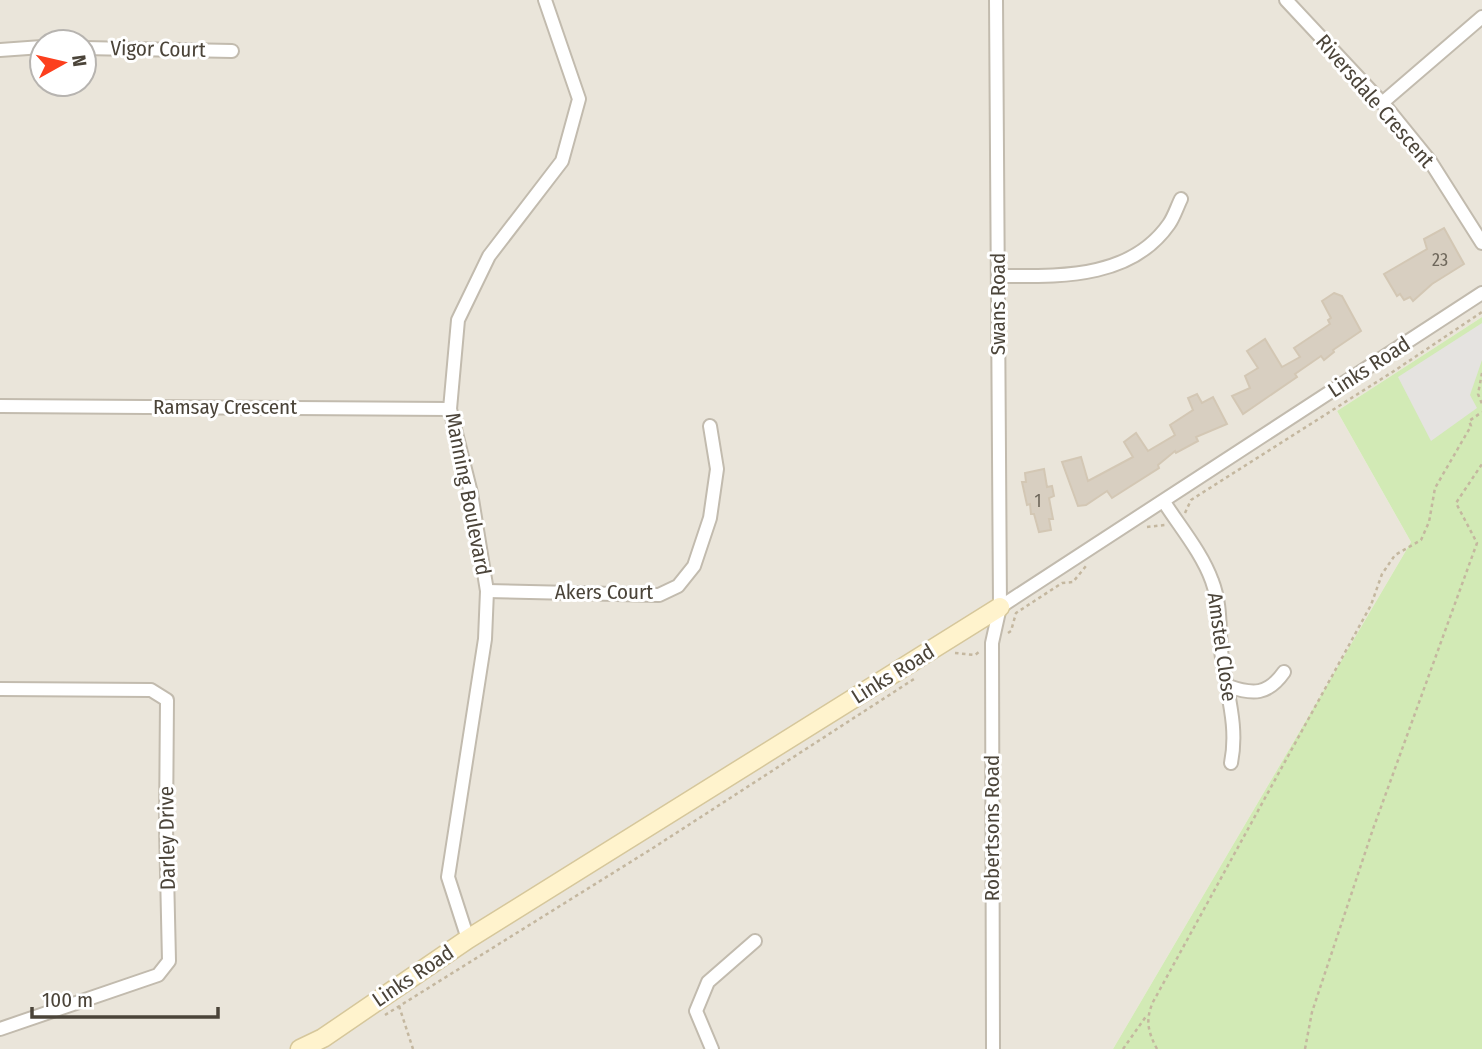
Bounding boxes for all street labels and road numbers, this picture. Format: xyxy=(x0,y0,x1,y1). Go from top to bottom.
street label: Riversdale Crescent xyxy=(1310,29,1440,173)
street label: Vigor Court xyxy=(110,35,206,63)
street label: Swans Road xyxy=(985,253,1011,355)
street label: Links Road xyxy=(1323,331,1415,403)
street label: Ramsay Crescent xyxy=(153,394,297,420)
street label: Manning Boulevard xyxy=(439,410,497,578)
street label: Akers Court xyxy=(555,579,653,605)
street label: Amstel Close xyxy=(1201,591,1243,703)
street label: Links Road xyxy=(847,638,939,710)
street label: Robertsons Road xyxy=(979,755,1005,901)
street label: Darley Drive xyxy=(153,786,181,890)
street label: Links Road xyxy=(367,939,459,1013)

